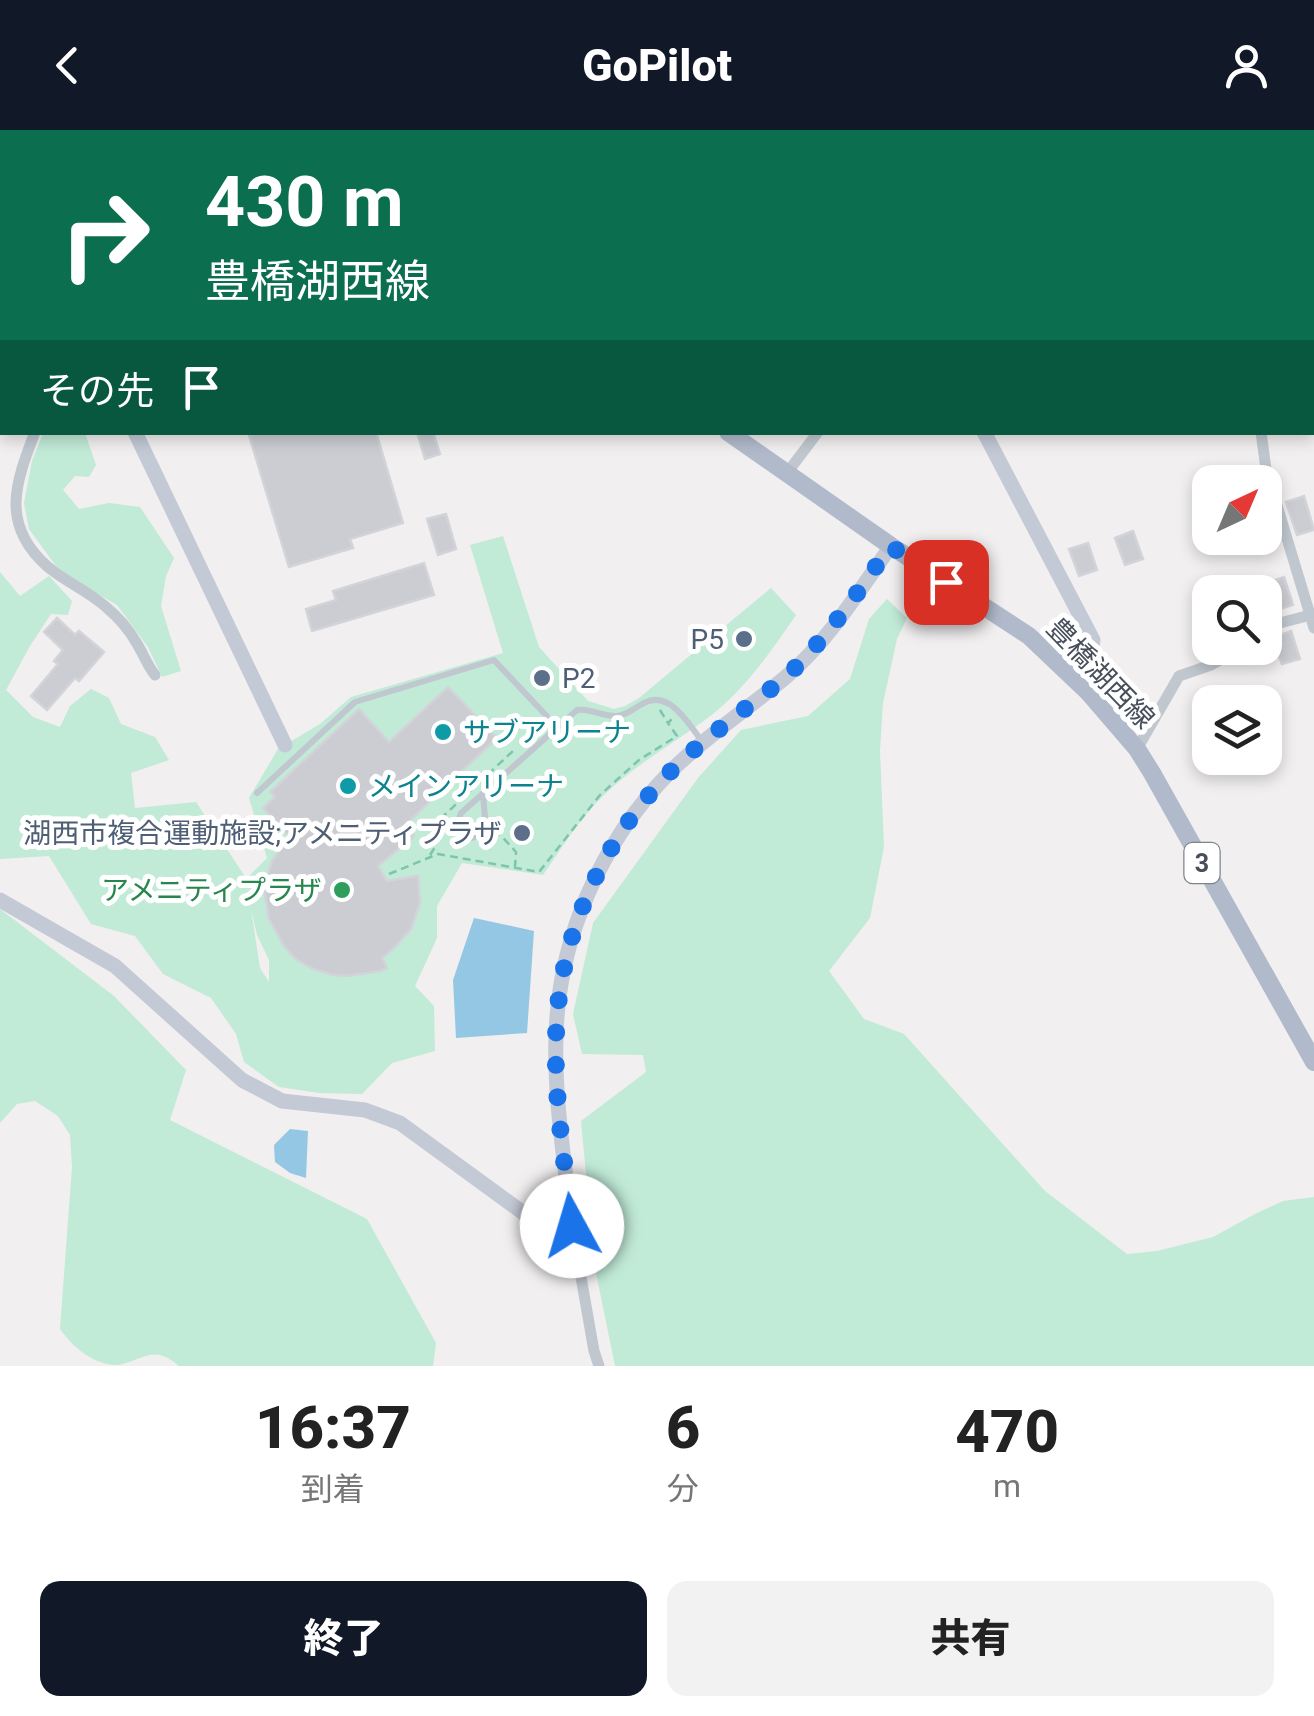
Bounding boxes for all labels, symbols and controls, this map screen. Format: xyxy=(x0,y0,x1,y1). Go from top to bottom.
icon: back xyxy=(40,38,95,93)
icon: person xyxy=(1219,38,1274,93)
text: GoPilot xyxy=(582,39,732,92)
text: 430 m xyxy=(205,161,404,243)
icon: right xyxy=(40,170,170,300)
text: 豊橋湖西線 xyxy=(205,255,430,308)
icon: arrive xyxy=(174,360,229,415)
text: その先 xyxy=(40,369,154,413)
north arrow xyxy=(1192,465,1282,555)
map controls xyxy=(1192,465,1282,775)
pin xyxy=(904,540,989,625)
icon: arrive xyxy=(919,555,974,610)
button: search xyxy=(1192,575,1282,665)
street label: 豊橋湖西線 xyxy=(1040,612,1161,735)
place label: P5 xyxy=(691,623,724,656)
marker: P5 xyxy=(733,628,755,650)
place label: P2 xyxy=(562,662,595,695)
marker: P2 xyxy=(531,667,553,689)
button: layers xyxy=(1192,685,1282,775)
place label: サブアリーナ xyxy=(463,716,631,749)
marker: サブアリーナ xyxy=(432,721,454,743)
place label: メインアリーナ xyxy=(368,770,564,803)
marker: メインアリーナ xyxy=(337,775,359,797)
place label: 湖西市複合運動施設;アメニティプラザ xyxy=(23,817,502,850)
marker: 湖西市複合運動施設;アメニティプラザ xyxy=(511,822,533,844)
road number: 3 xyxy=(1184,843,1220,883)
place label: アメニティプラザ xyxy=(101,874,322,907)
marker: アメニティプラザ xyxy=(331,879,353,901)
position arrow xyxy=(520,1174,624,1278)
text: 16:37 xyxy=(255,1392,411,1463)
text: 6 xyxy=(666,1392,700,1463)
text: 470 xyxy=(955,1396,1059,1467)
text: m xyxy=(993,1467,1021,1505)
text: 到着 xyxy=(301,1470,365,1508)
text: 分 xyxy=(667,1470,699,1508)
button: 終了 xyxy=(40,1581,647,1696)
button: 共有 xyxy=(667,1581,1274,1696)

